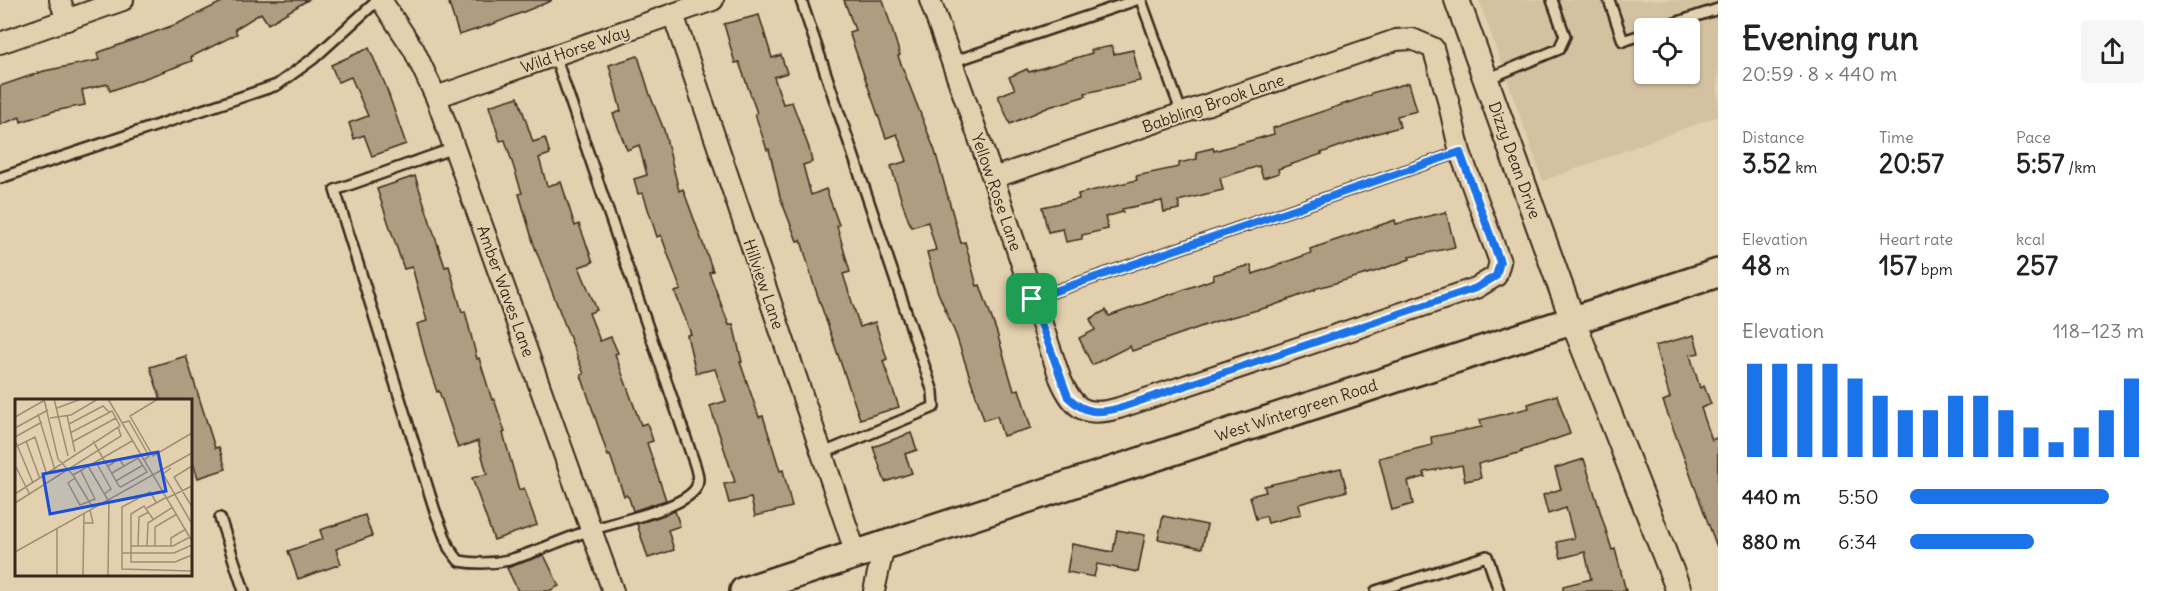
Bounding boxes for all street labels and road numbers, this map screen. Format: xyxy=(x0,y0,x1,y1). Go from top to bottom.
street label: Wild Horse Way xyxy=(518,21,632,77)
street label: Babbling Brook Lane xyxy=(1139,69,1287,137)
street label: Dizzy Dean Drive xyxy=(1485,99,1545,221)
street label: Yellow Rose Lane xyxy=(967,131,1027,253)
street label: Amber Waves Lane xyxy=(473,223,539,359)
street label: Hillview Lane xyxy=(739,236,789,332)
street label: West Wintergreen Road xyxy=(1212,374,1380,446)

